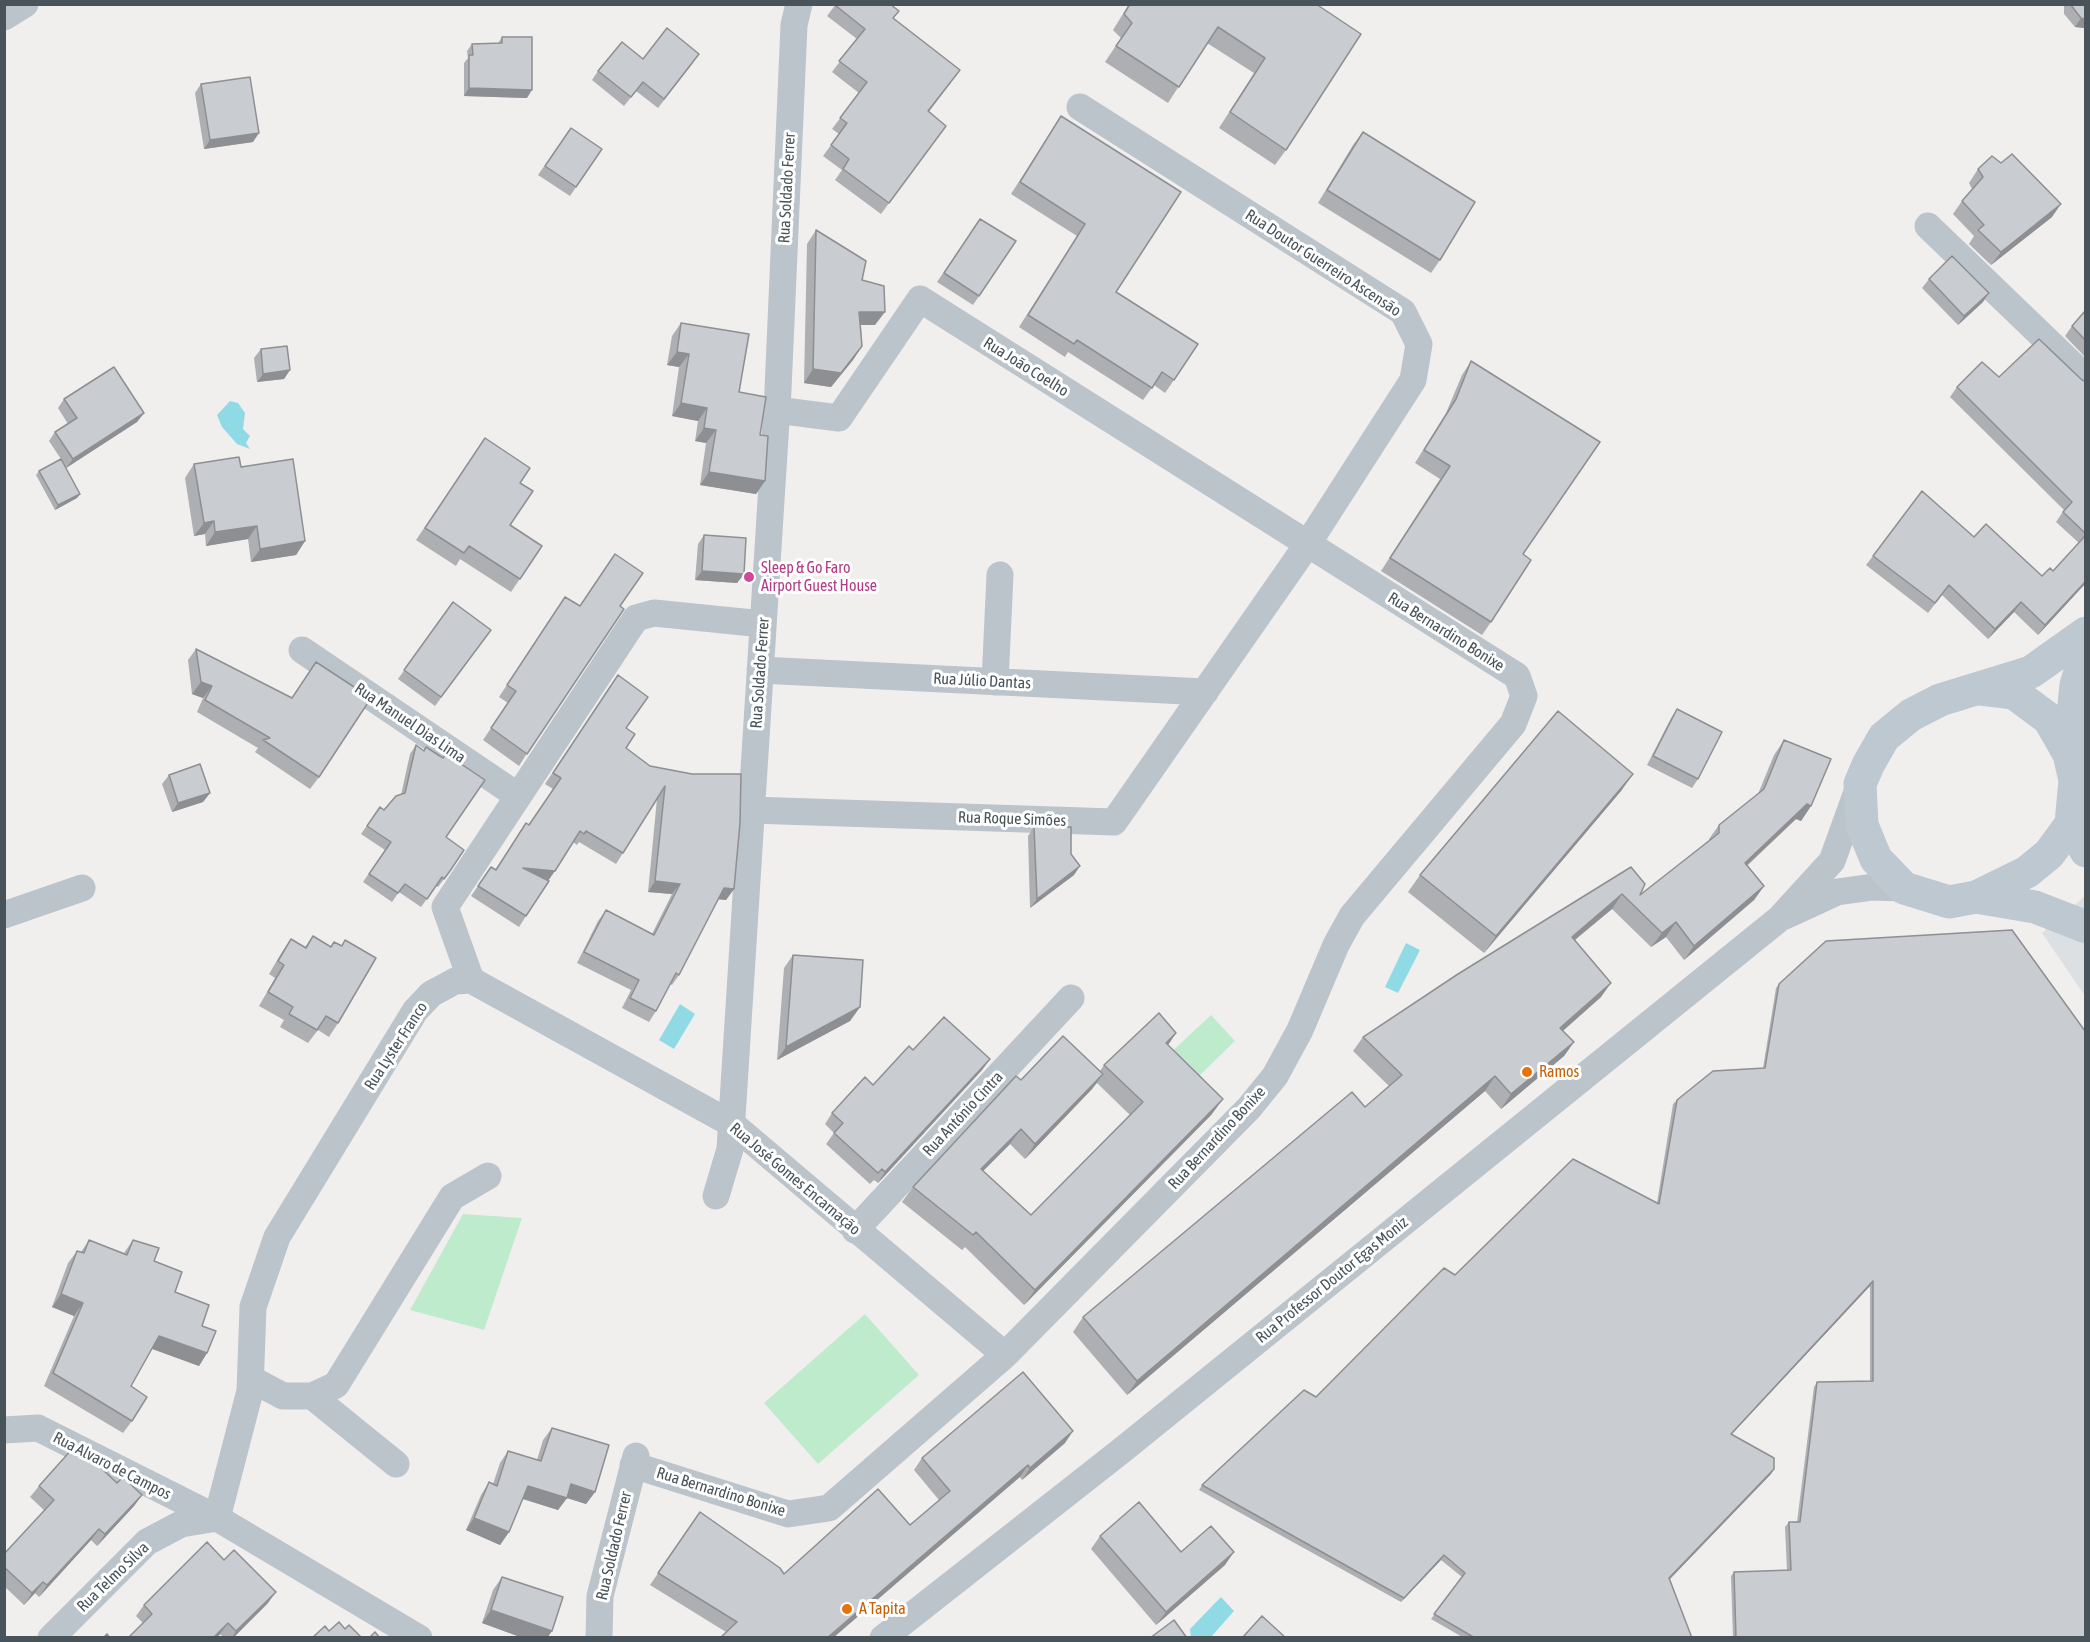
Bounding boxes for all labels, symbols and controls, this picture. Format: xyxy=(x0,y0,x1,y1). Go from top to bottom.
street label: Rua Soldado Ferrer xyxy=(775,132,799,244)
street label: Rua Doutor Guerreiro Ascensão xyxy=(1242,205,1404,321)
street label: Rua João Coelho xyxy=(980,333,1072,401)
place label: Sleep & Go Faro Airport Guest House xyxy=(761,558,877,596)
marker: Sleep & Go Faro Airport Guest House xyxy=(742,570,756,584)
street label: Rua Bernardino Bonixe xyxy=(1384,588,1508,676)
street label: Rua Soldado Ferrer xyxy=(747,617,773,729)
street label: Rua Júlio Dantas xyxy=(933,669,1031,693)
street label: Rua Manuel Dias Lima xyxy=(351,679,469,767)
street label: Rua Roque Simões xyxy=(958,808,1066,830)
street label: Rua Lyster Franco xyxy=(360,998,432,1094)
place label: Ramos xyxy=(1539,1062,1579,1082)
marker: Ramos xyxy=(1520,1065,1534,1079)
street label: Rua António Cintra xyxy=(919,1068,1007,1160)
street label: Rua Bernardino Bonixe xyxy=(1164,1083,1270,1193)
street label: Rua José Gomes Encarnação xyxy=(726,1119,864,1239)
street label: Rua Professor Doutor Egas Moniz xyxy=(1252,1213,1412,1347)
street label: Rua Alvaro de Campos xyxy=(50,1428,174,1504)
street label: Rua Bernardino Bonixe xyxy=(654,1463,788,1521)
street label: Rua Soldado Ferrer xyxy=(592,1490,636,1602)
street label: Rua Telmo Silva xyxy=(73,1538,153,1616)
place label: A Tapita xyxy=(859,1599,906,1619)
marker: A Tapita xyxy=(840,1602,854,1616)

